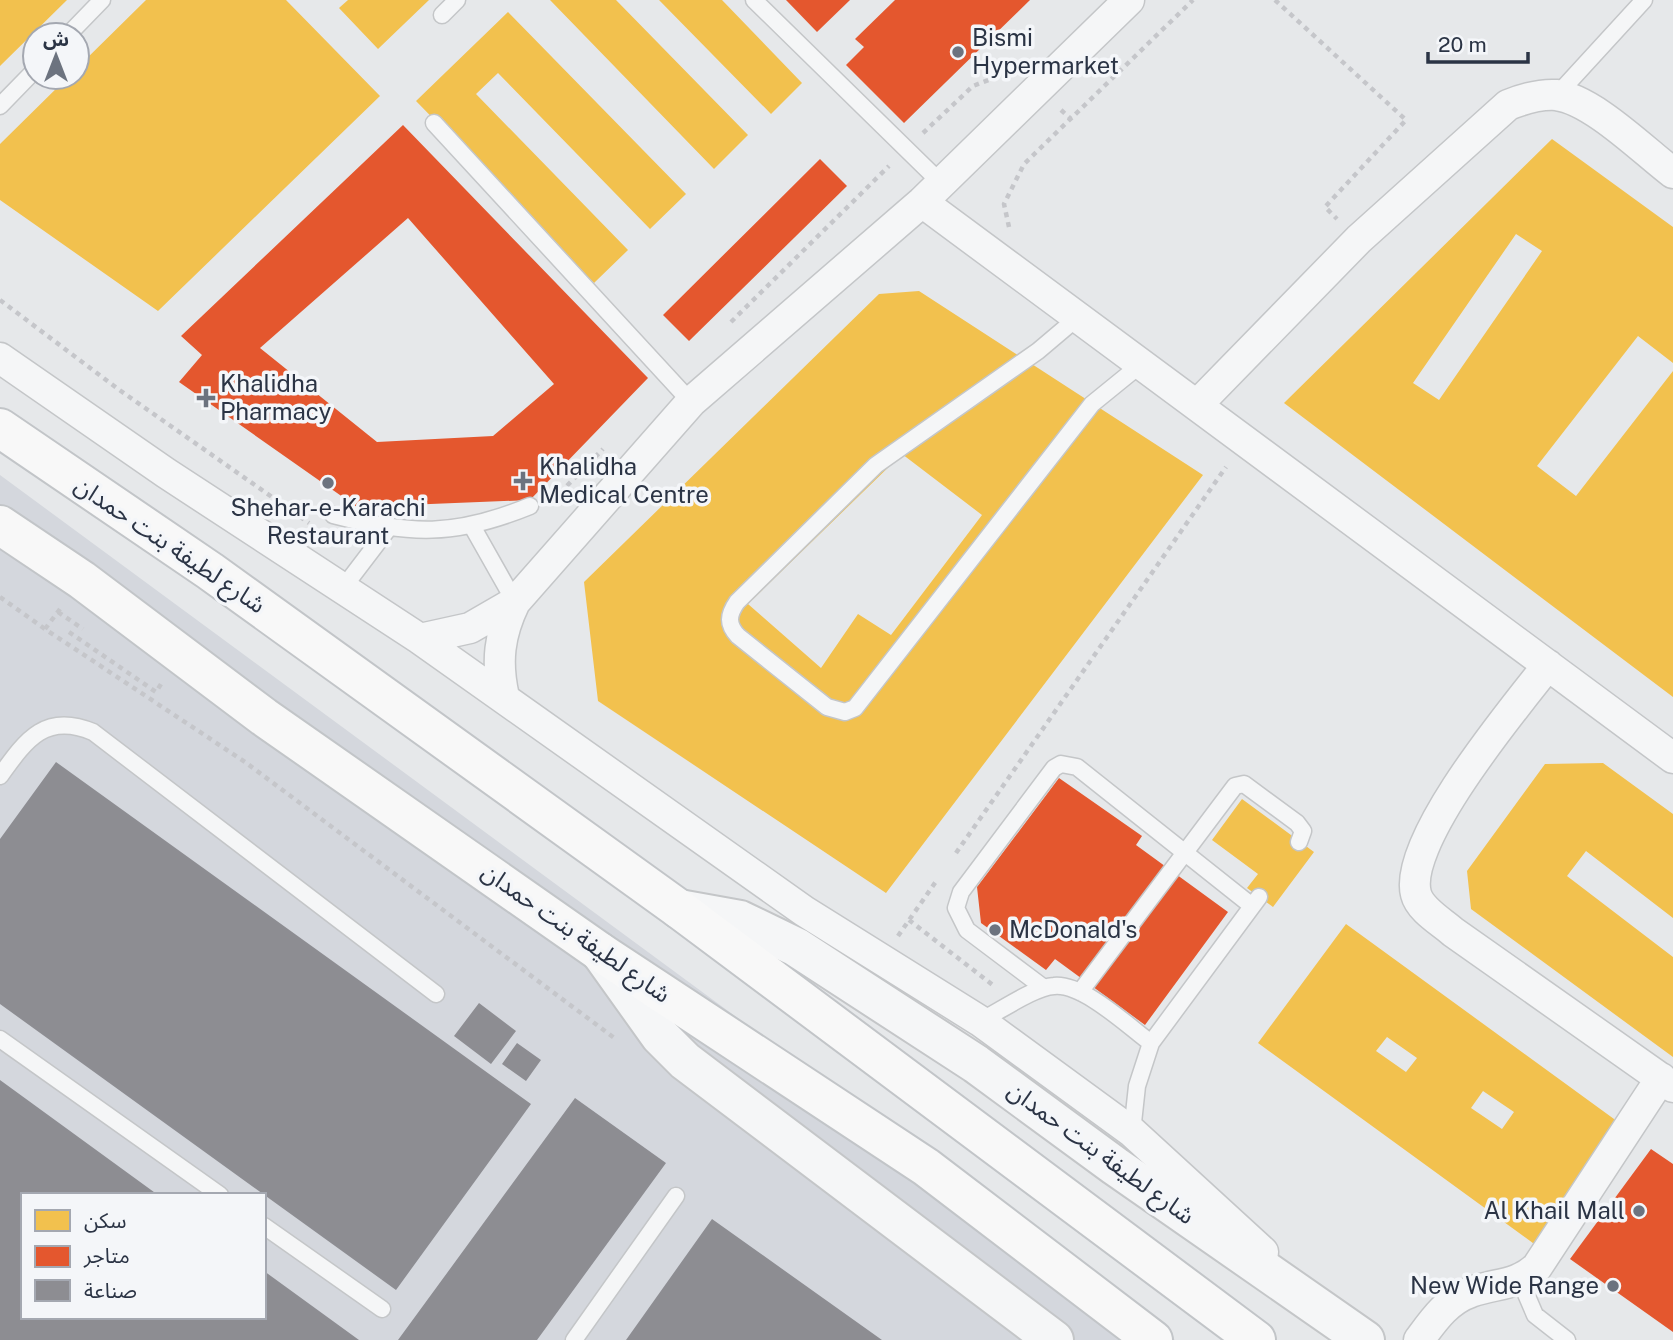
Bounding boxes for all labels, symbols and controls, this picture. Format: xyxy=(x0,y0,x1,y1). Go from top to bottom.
north arrow xyxy=(21,21,91,91)
scale bar xyxy=(1428,21,1528,65)
place label: Bismi Hypermarket xyxy=(972,23,1119,79)
text: ش xyxy=(43,28,69,50)
text: 20 m xyxy=(1438,32,1487,57)
marker: Bismi Hypermarket xyxy=(950,44,966,60)
place label: Khalidha Pharmacy xyxy=(220,369,332,425)
marker: Khalidha Pharmacy xyxy=(198,390,214,406)
place label: Khalidha Medical Centre xyxy=(539,452,709,508)
street label: شارع لطيفة بنت حمدان xyxy=(68,470,271,622)
marker: Khalidha Medical Centre xyxy=(513,471,533,491)
marker: Shehar-e-Karachi Restaurant xyxy=(320,475,336,491)
place label: Shehar-e-Karachi Restaurant xyxy=(230,493,426,549)
street label: شارع لطيفة بنت حمدان xyxy=(475,856,676,1011)
place label: McDonald's xyxy=(1009,915,1137,943)
marker: McDonald's xyxy=(987,922,1003,938)
street label: شارع لطيفة بنت حمدان xyxy=(1000,1075,1200,1233)
legend xyxy=(21,1193,266,1319)
place label: Al Khail Mall xyxy=(1484,1196,1625,1224)
marker: Al Khail Mall xyxy=(1631,1203,1647,1219)
text: سكن xyxy=(84,1208,126,1233)
text: متاجر xyxy=(83,1243,130,1268)
place label: New Wide Range xyxy=(1410,1271,1599,1299)
text: صناعة xyxy=(84,1278,137,1303)
marker: New Wide Range xyxy=(1605,1278,1621,1294)

